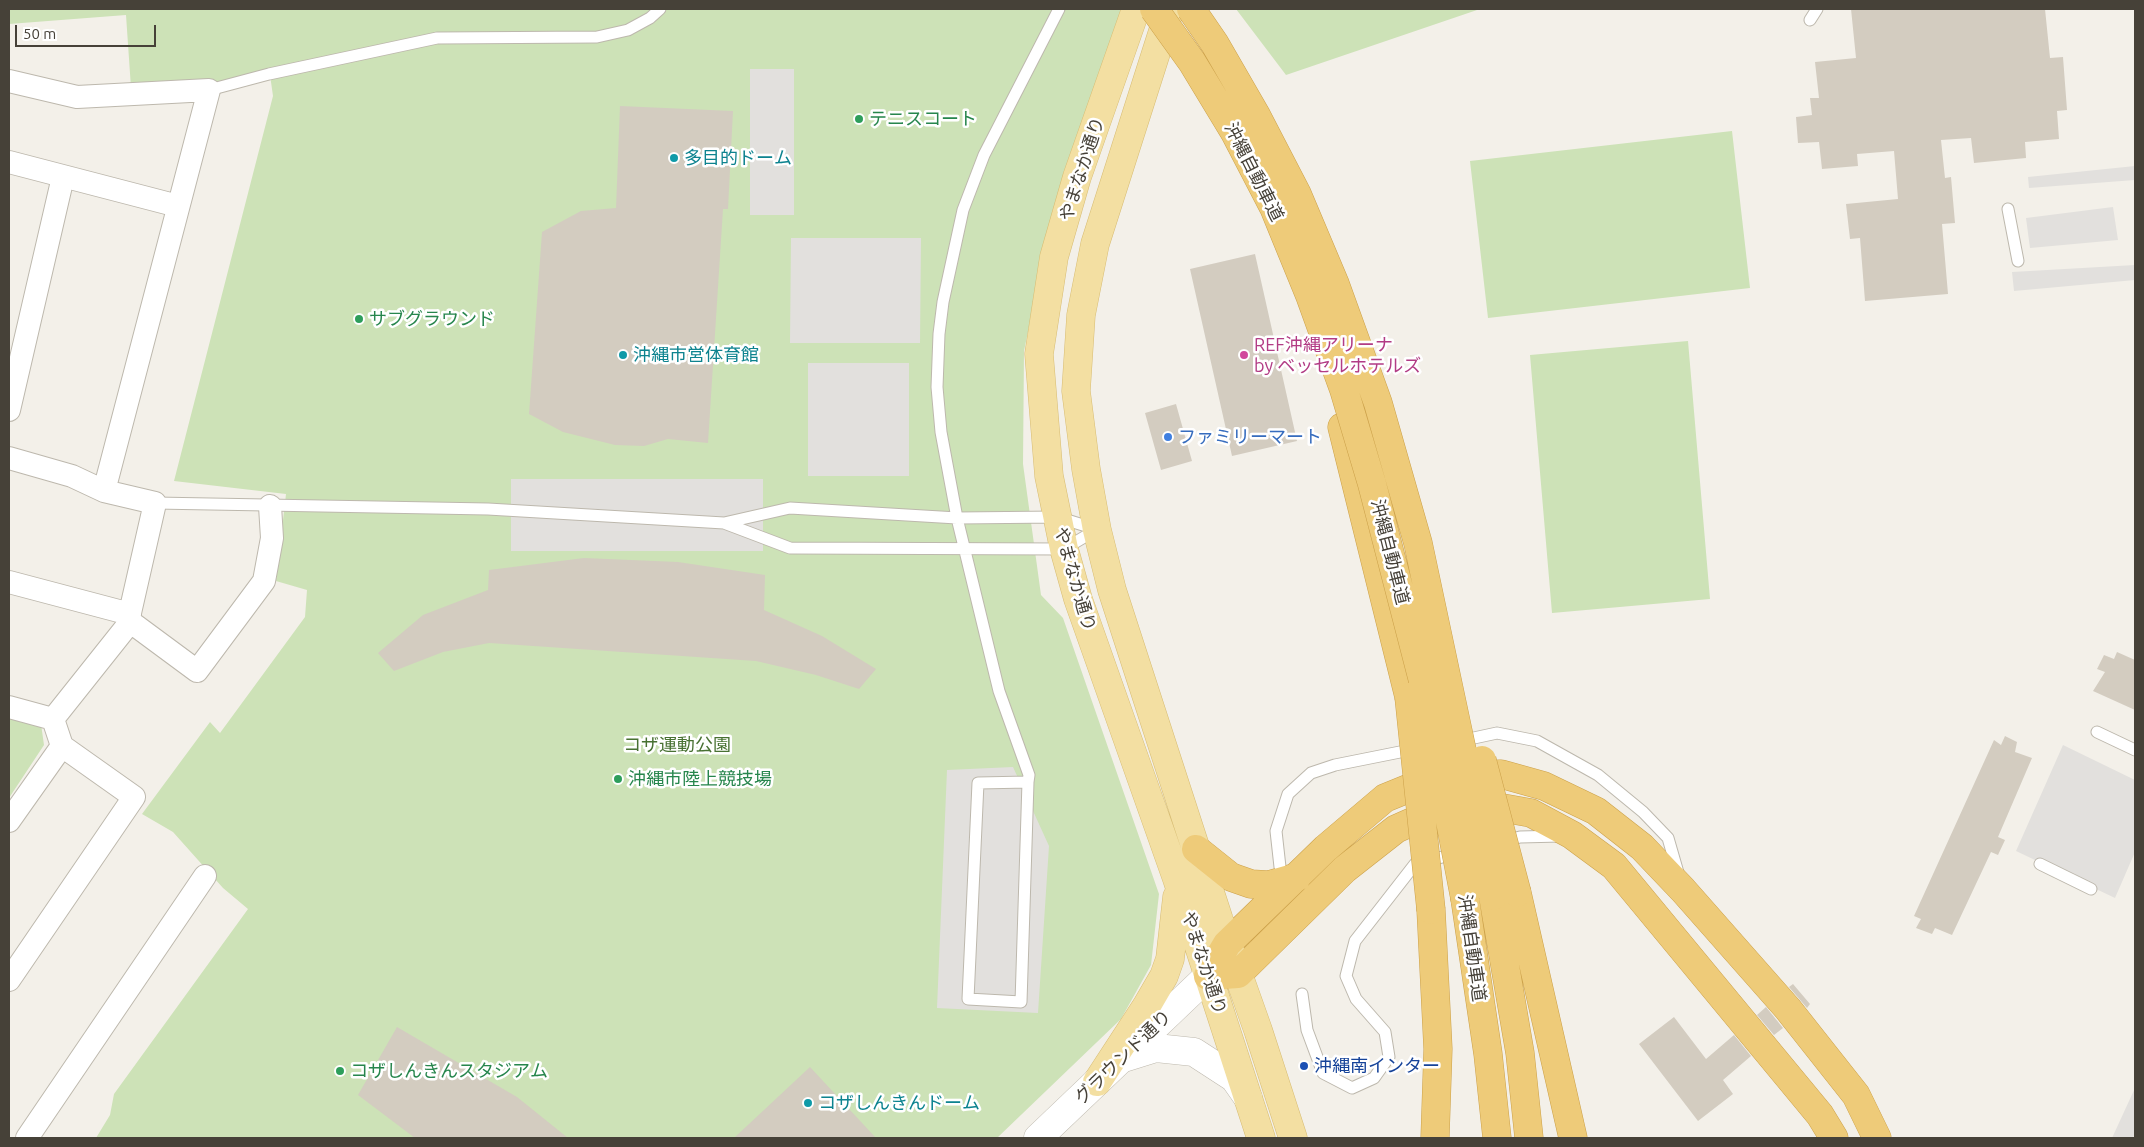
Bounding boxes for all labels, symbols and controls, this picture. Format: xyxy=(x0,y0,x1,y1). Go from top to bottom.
scale bar xyxy=(18,15,159,47)
text: 50 m xyxy=(23,25,56,42)
place label: テニスコート xyxy=(869,108,977,130)
marker: テニスコート xyxy=(853,113,865,125)
street label: やまなか通り xyxy=(1055,114,1109,224)
street label: 沖縄自動車道 xyxy=(1220,119,1288,225)
place label: 多目的ドーム xyxy=(684,147,792,169)
marker: 多目的ドーム xyxy=(668,152,680,164)
place label: サブグラウンド xyxy=(369,308,495,330)
marker: サブグラウンド xyxy=(353,313,365,325)
place label: REF沖縄アリーナ by ベッセルホテルズ xyxy=(1254,334,1421,376)
place label: 沖縄市営体育館 xyxy=(633,344,759,366)
marker: 沖縄市営体育館 xyxy=(617,349,629,361)
marker: REF沖縄アリーナ by ベッセルホテルズ xyxy=(1238,349,1250,361)
place label: ファミリーマート xyxy=(1178,426,1322,448)
marker: ファミリーマート xyxy=(1162,431,1174,443)
street label: 沖縄自動車道 xyxy=(1366,497,1414,607)
street label: やまなか通り xyxy=(1050,524,1100,634)
park label: コザ運動公園 xyxy=(623,734,731,756)
place label: 沖縄市陸上競技場 xyxy=(628,768,772,790)
marker: 沖縄市陸上競技場 xyxy=(612,773,624,785)
street label: 沖縄自動車道 xyxy=(1454,893,1490,1003)
street label: やまなか通り xyxy=(1177,908,1231,1018)
street label: グラウンド通り xyxy=(1070,1005,1176,1109)
place label: 沖縄南インター xyxy=(1314,1055,1440,1077)
place label: コザしんきんスタジアム xyxy=(350,1060,548,1082)
marker: 沖縄南インター xyxy=(1298,1060,1310,1072)
marker: コザしんきんスタジアム xyxy=(334,1065,346,1077)
place label: コザしんきんドーム xyxy=(818,1092,980,1114)
marker: コザしんきんドーム xyxy=(802,1097,814,1109)

